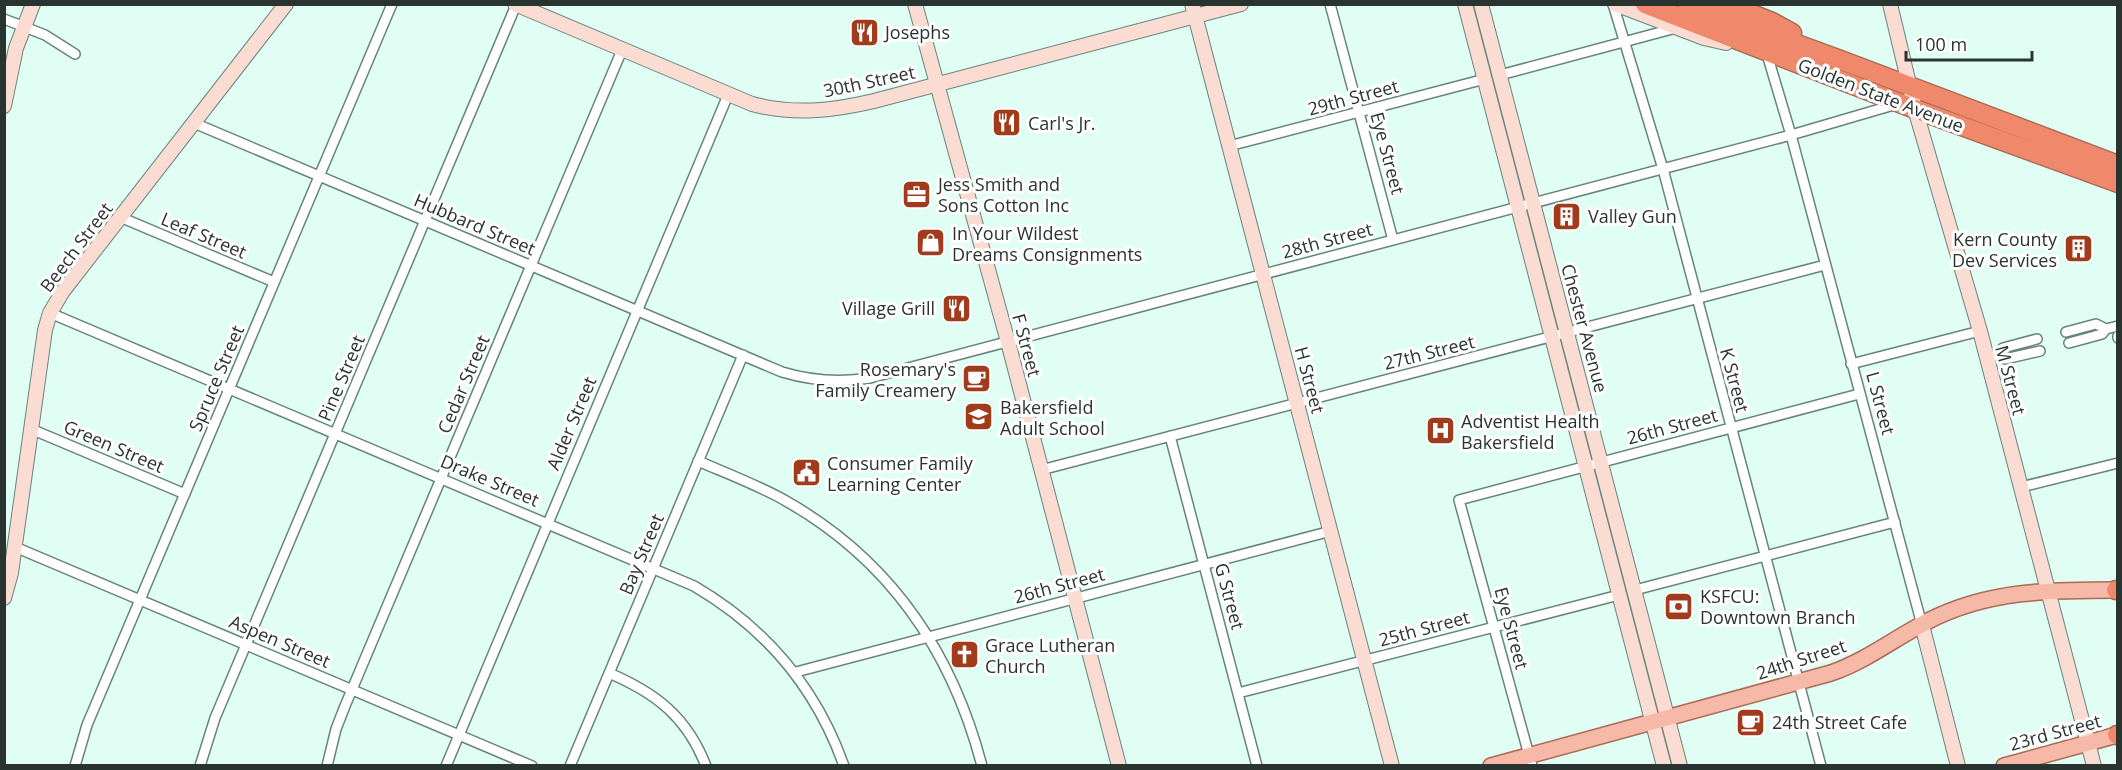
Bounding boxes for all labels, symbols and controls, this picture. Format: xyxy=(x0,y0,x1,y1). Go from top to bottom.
restaurant icon: Josephs xyxy=(848,16,880,48)
place label: Josephs xyxy=(883,20,950,44)
scale bar xyxy=(1906,24,2032,62)
text: 100 m xyxy=(1915,32,1967,56)
street label: Golden State Avenue xyxy=(1795,52,1967,138)
street label: 30th Street xyxy=(821,60,917,102)
street label: 29th Street xyxy=(1305,73,1401,121)
restaurant icon: Carl's Jr. xyxy=(991,107,1023,139)
street label: Eye Street xyxy=(1366,109,1410,197)
place label: Carl's Jr. xyxy=(1028,111,1095,135)
place label: Jess Smith and Sons Cotton Inc xyxy=(936,172,1070,217)
office icon: Jess Smith and Sons Cotton Inc xyxy=(901,178,933,210)
street label: Hubbard Street xyxy=(411,188,539,260)
street label: Beech Street xyxy=(34,197,118,297)
building icon: Valley Gun xyxy=(1551,200,1583,232)
place label: Valley Gun xyxy=(1588,204,1677,228)
street label: Leaf Street xyxy=(158,206,250,264)
street label: 28th Street xyxy=(1279,216,1375,264)
place label: In Your Wildest Dreams Consignments xyxy=(952,221,1142,266)
shop icon: In Your Wildest Dreams Consignments xyxy=(915,227,947,259)
place label: Kern County Dev Services xyxy=(1952,227,2058,272)
building icon: Kern County Dev Services xyxy=(2062,233,2094,265)
street label: Chester Avenue xyxy=(1556,261,1614,395)
restaurant icon: Village Grill xyxy=(940,292,972,324)
place label: Village Grill xyxy=(842,296,935,320)
street label: F Street xyxy=(1007,311,1047,379)
street label: Spruce Street xyxy=(183,321,249,435)
street label: 27th Street xyxy=(1381,329,1477,375)
street label: Pine Street xyxy=(312,331,370,425)
street label: Cedar Street xyxy=(431,331,495,437)
street label: M Street xyxy=(1990,343,2032,417)
street label: H Street xyxy=(1290,344,1330,416)
street label: K Street xyxy=(1715,345,1755,415)
place label: Rosemary's Family Creamery xyxy=(815,357,957,402)
cafe icon: Rosemary's Family Creamery xyxy=(961,363,993,395)
street label: L Street xyxy=(1861,369,1901,437)
street label: Alder Street xyxy=(541,373,601,473)
place label: Bakersfield Adult School xyxy=(1000,395,1105,440)
school or university icon: Bakersfield Adult School xyxy=(963,401,995,433)
street label: 26th Street xyxy=(1624,402,1720,450)
place label: Adventist Health Bakersfield xyxy=(1461,409,1600,454)
street label: Green Street xyxy=(60,414,168,478)
hospital icon: Adventist Health Bakersfield xyxy=(1424,415,1456,447)
street label: Drake Street xyxy=(437,448,543,512)
place label: Consumer Family Learning Center xyxy=(827,451,974,496)
public building icon: Consumer Family Learning Center xyxy=(790,457,822,489)
street label: Bay Street xyxy=(613,510,669,598)
street label: G Street xyxy=(1210,560,1250,632)
street label: 26th Street xyxy=(1011,561,1107,609)
street label: Eye Street xyxy=(1490,584,1534,672)
place label: KSFCU: Downtown Branch xyxy=(1700,584,1855,629)
bank icon: KSFCU: Downtown Branch xyxy=(1663,590,1695,622)
street label: 25th Street xyxy=(1376,604,1472,652)
street label: Aspen Street xyxy=(226,609,334,673)
place label: Grace Lutheran Church xyxy=(985,633,1115,678)
street label: 24th Street xyxy=(1753,633,1849,685)
church icon: Grace Lutheran Church xyxy=(948,639,980,671)
cafe icon: 24th Street Cafe xyxy=(1735,706,1767,738)
street label: 23rd Street xyxy=(2007,708,2103,756)
place label: 24th Street Cafe xyxy=(1772,710,1907,734)

